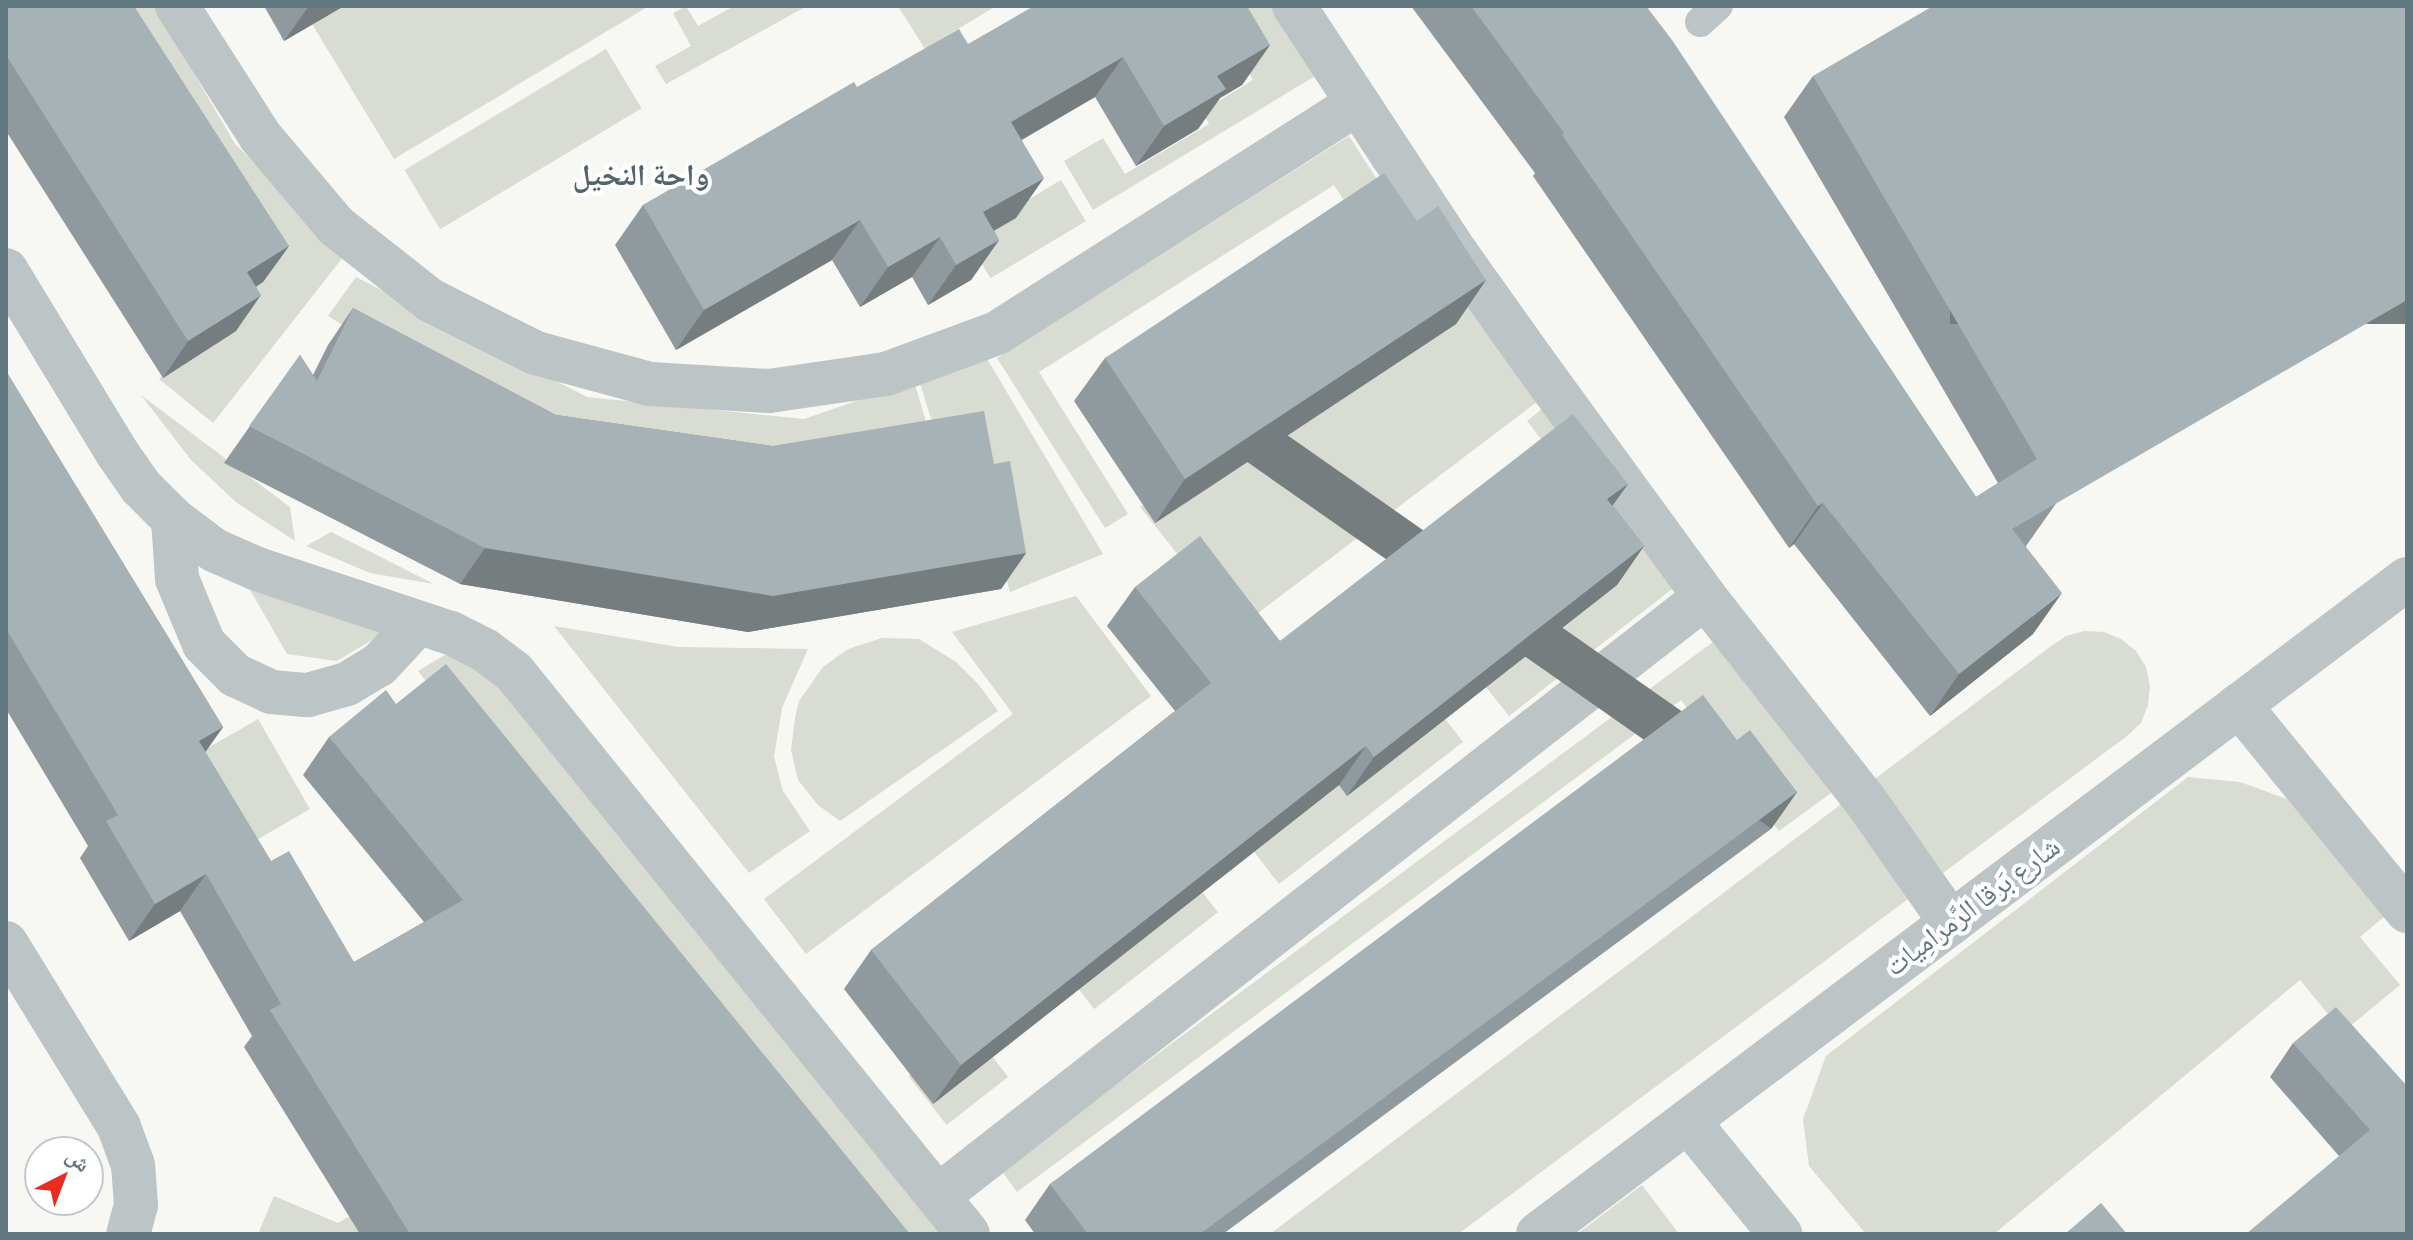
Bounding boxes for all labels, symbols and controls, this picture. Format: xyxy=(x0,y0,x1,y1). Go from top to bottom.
district label: واحة النخيل xyxy=(573,156,709,192)
street label: شارع بَرقا الرَّمرامِيات xyxy=(1878,829,2066,983)
north arrow xyxy=(24,1136,104,1216)
text: ش xyxy=(61,1141,97,1178)

